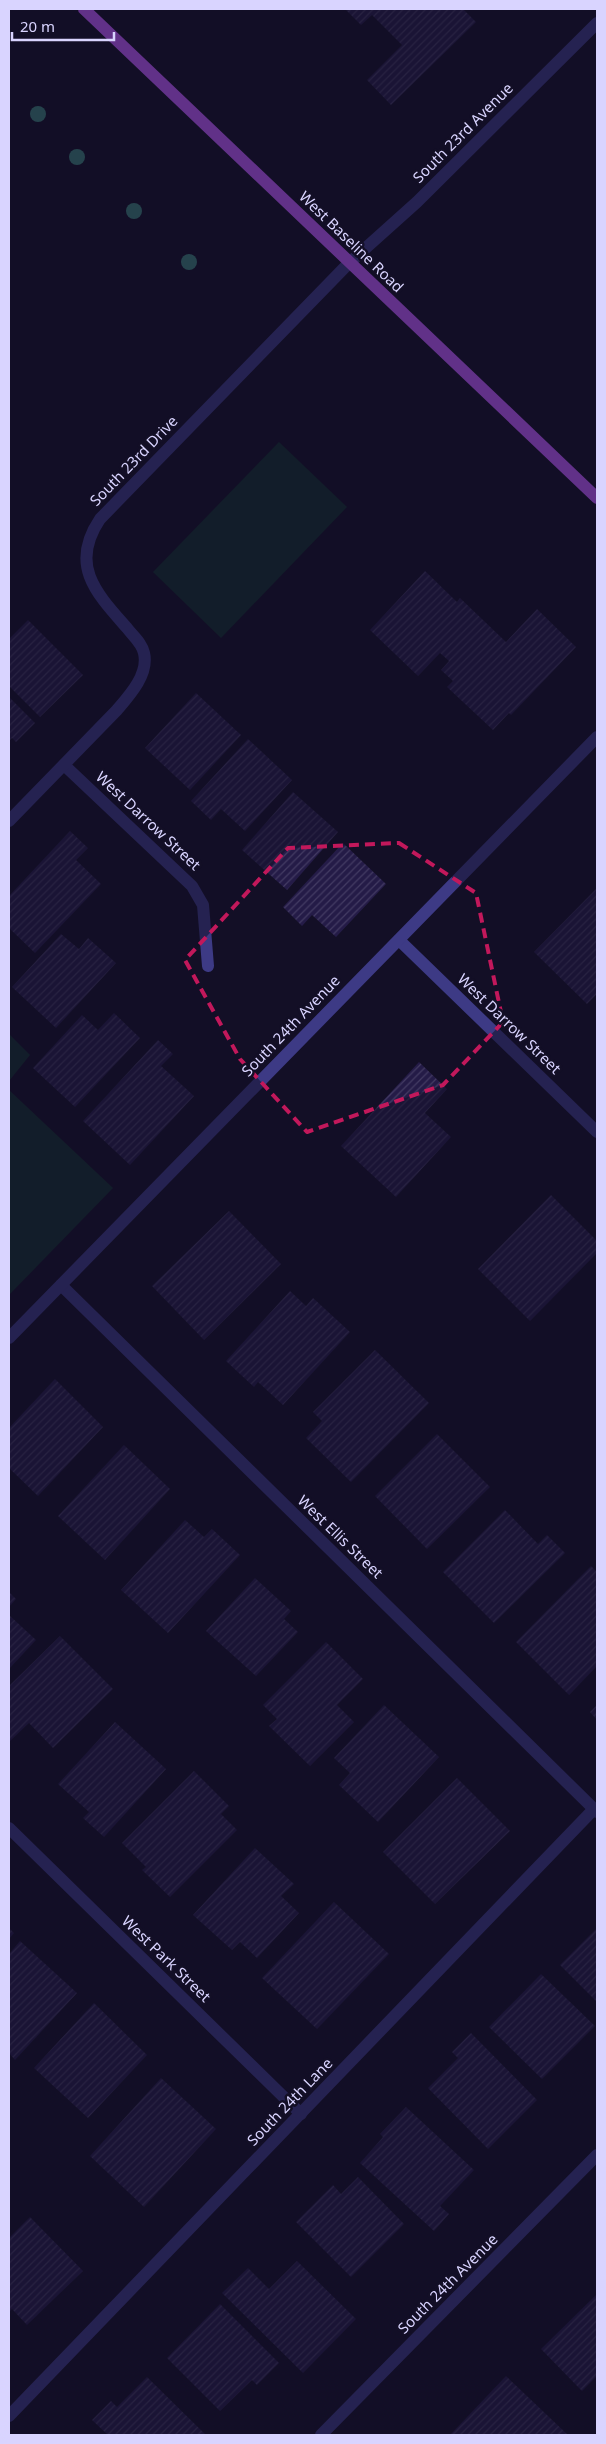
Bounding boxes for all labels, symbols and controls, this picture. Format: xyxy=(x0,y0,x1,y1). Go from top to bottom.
scale bar xyxy=(12,10,115,42)
text: 20 m xyxy=(20,16,55,36)
street label: South 23rd Avenue xyxy=(408,78,517,187)
street label: West Baseline Road xyxy=(295,186,408,296)
street label: South 23rd Drive xyxy=(85,411,182,510)
street label: West Darrow Street xyxy=(92,766,206,874)
street label: West Darrow Street xyxy=(454,969,566,1078)
street label: South 24th Avenue xyxy=(237,970,344,1080)
street label: West Ellis Street xyxy=(294,1490,388,1583)
street label: West Park Street xyxy=(118,1911,216,2006)
street label: South 24th Lane xyxy=(242,2053,336,2150)
street label: South 24th Avenue xyxy=(393,2229,502,2338)

